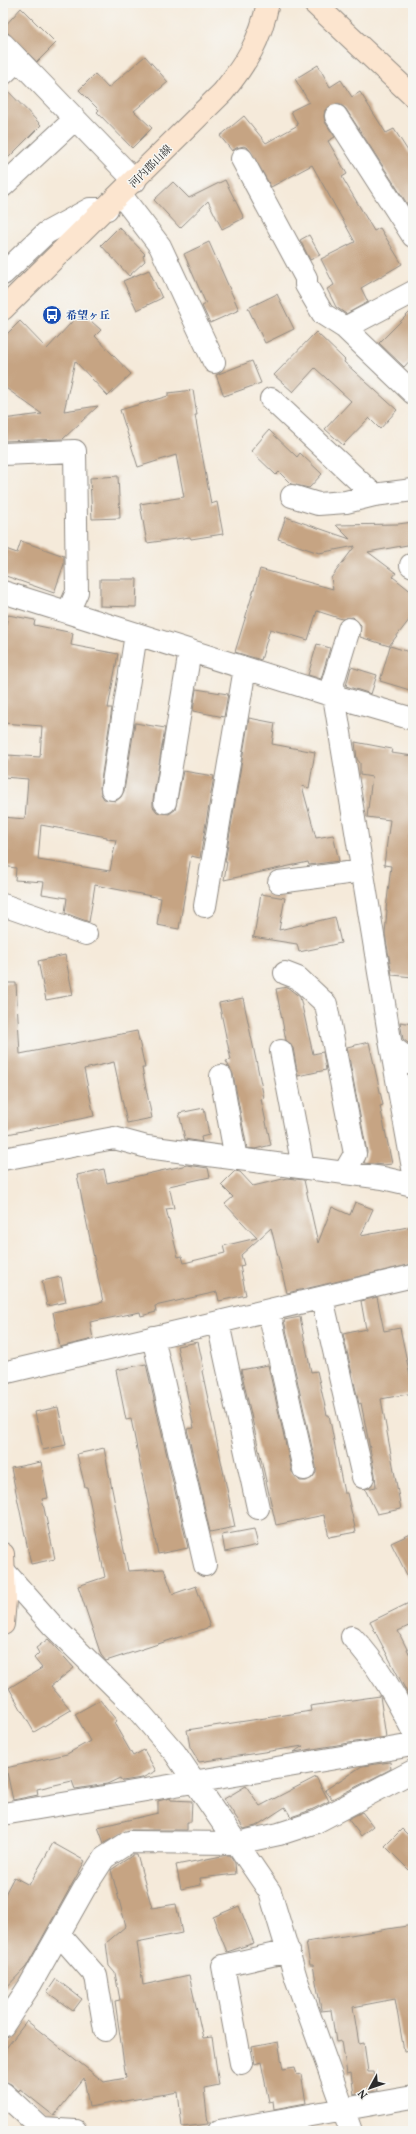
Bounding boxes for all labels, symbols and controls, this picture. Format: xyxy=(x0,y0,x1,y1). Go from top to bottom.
street label: 河内郡山線 xyxy=(126,142,176,192)
bus stop icon: 希望ヶ丘 xyxy=(41,304,63,326)
place label: 希望ヶ丘 xyxy=(66,309,110,324)
north arrow xyxy=(350,2068,390,2108)
text: N xyxy=(355,2086,372,2101)

